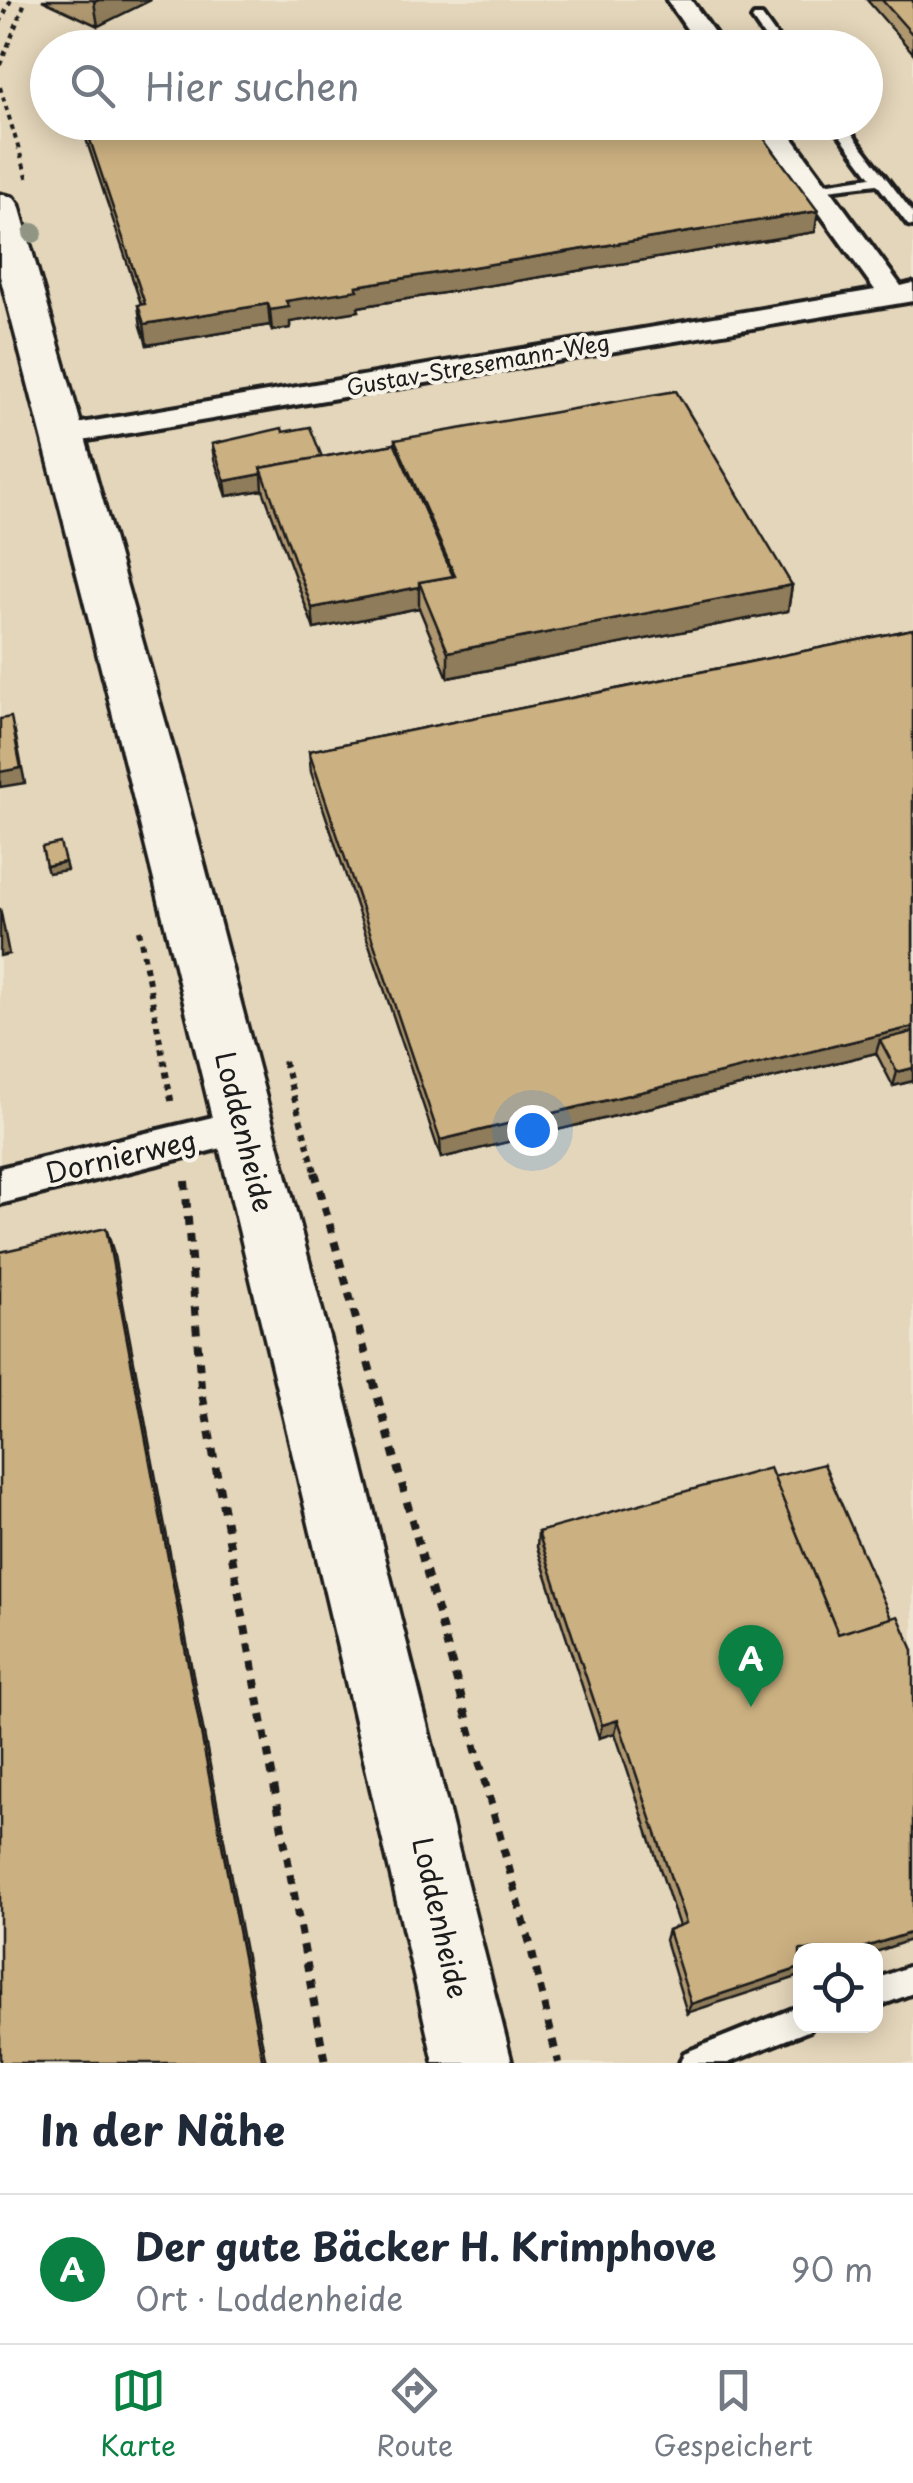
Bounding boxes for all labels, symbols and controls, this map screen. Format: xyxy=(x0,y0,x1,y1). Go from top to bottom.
search box xyxy=(30,30,883,140)
text: Hier suchen xyxy=(145,57,359,114)
icon: search xyxy=(65,58,120,113)
street label: Gustav-Stresemann-Weg xyxy=(344,324,612,403)
street label: Loddenheide xyxy=(205,1047,286,1216)
your location xyxy=(507,1105,558,1156)
street label: Dornierweg xyxy=(41,1117,200,1194)
pin: A xyxy=(718,1624,784,1707)
street label: Loddenheide xyxy=(402,1833,481,2002)
map controls xyxy=(793,1943,883,2033)
button: locate xyxy=(793,1943,883,2033)
text: In der Nähe xyxy=(40,2097,285,2160)
text: Der gute Bäcker H. Krimphove xyxy=(135,2217,716,2274)
text: A xyxy=(60,2245,85,2293)
text: 90 m xyxy=(791,2245,873,2293)
text: Ort · Loddenheide xyxy=(135,2274,403,2322)
tab: Karte xyxy=(100,2363,176,2466)
tab: Route xyxy=(376,2363,453,2466)
tab: Gespeichert xyxy=(654,2363,813,2466)

